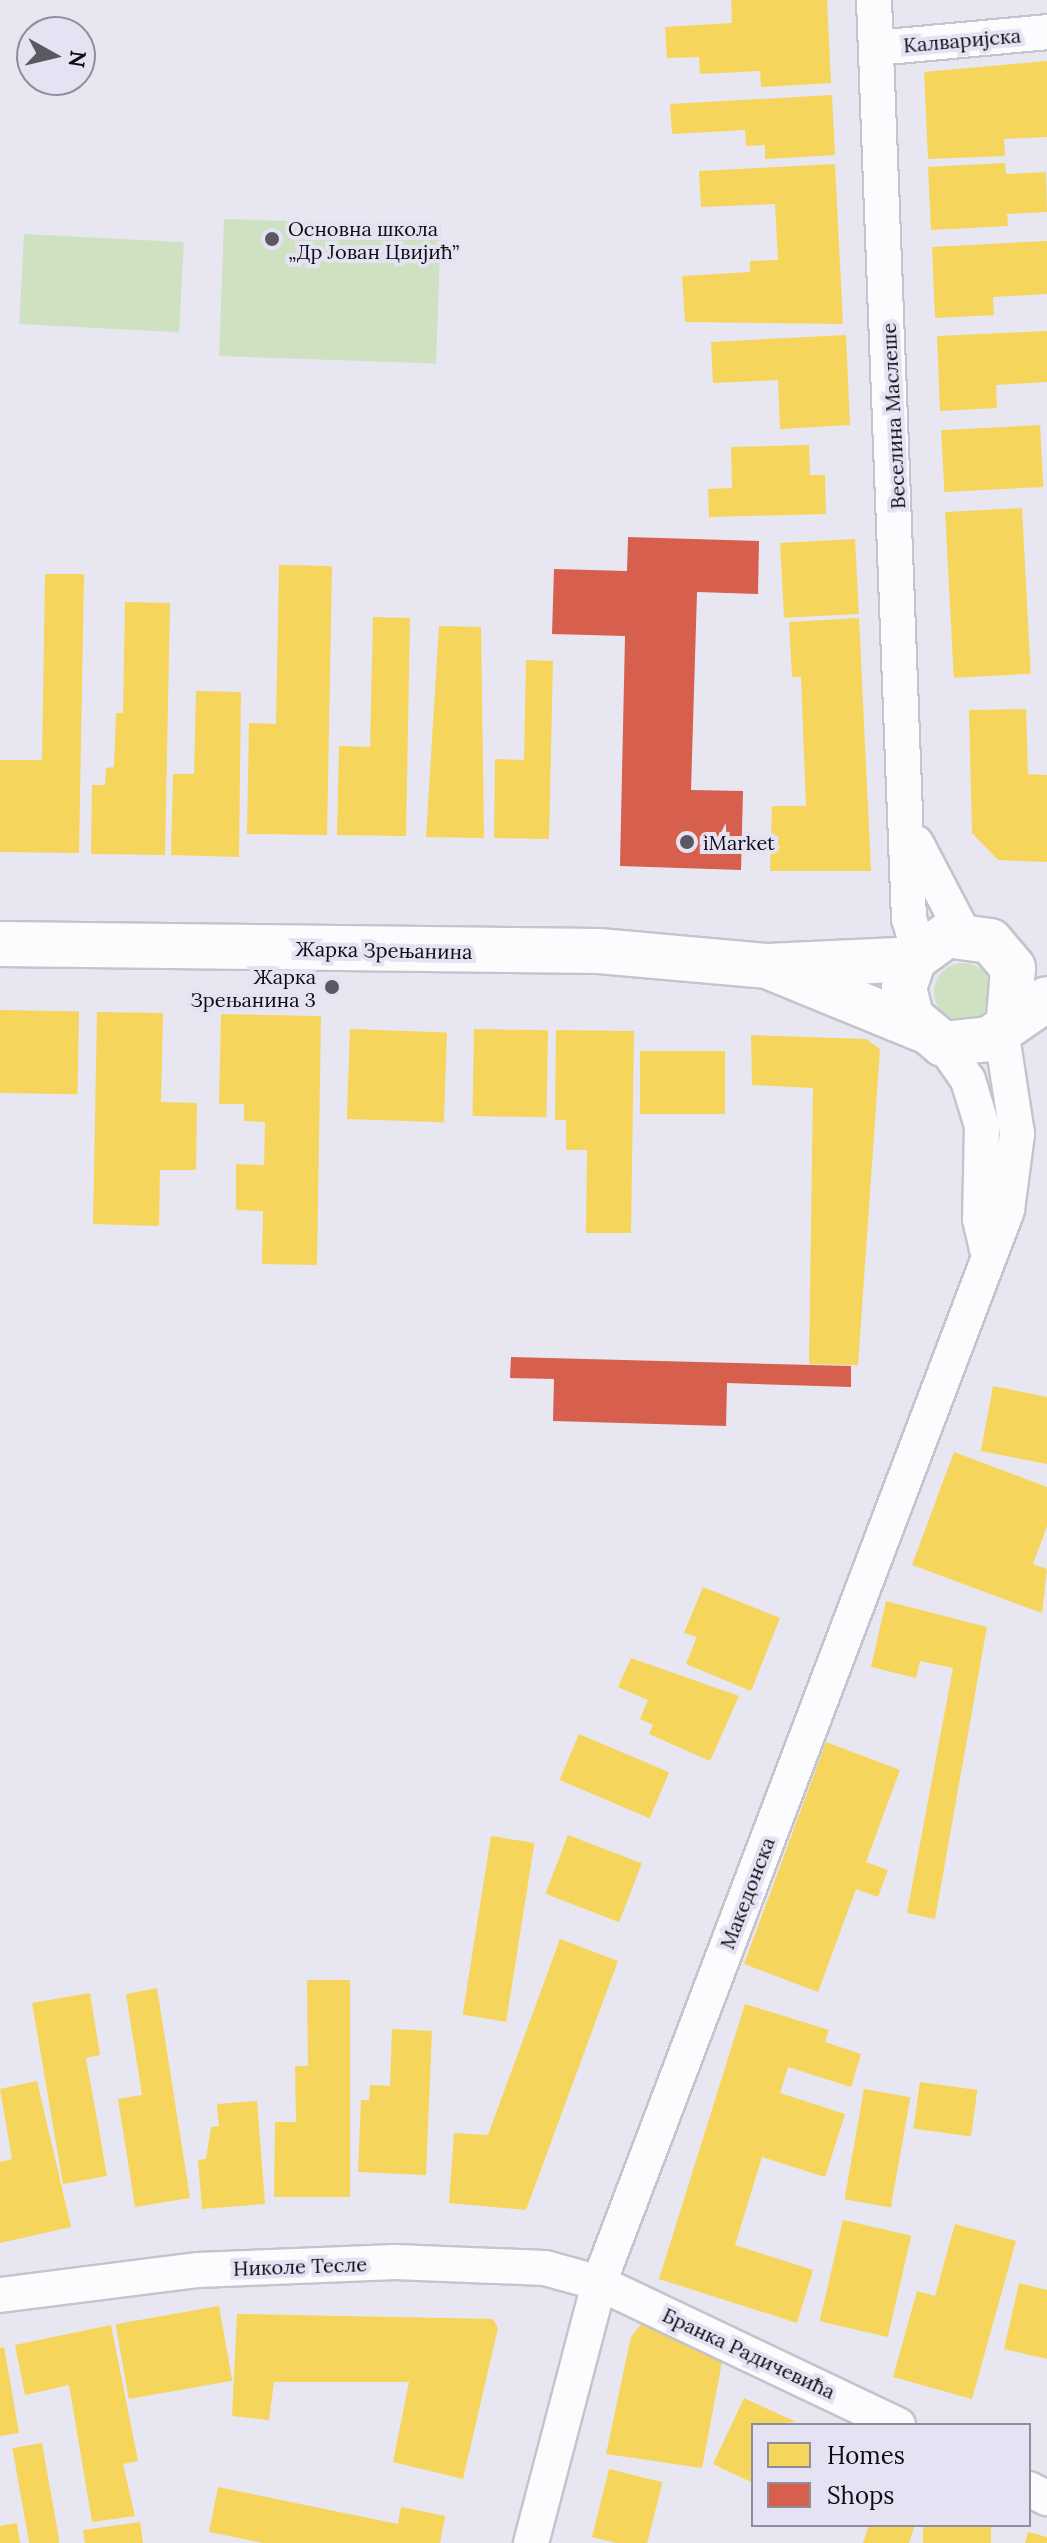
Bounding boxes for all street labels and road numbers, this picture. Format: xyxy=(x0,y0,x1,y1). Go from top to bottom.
street label: Калваријска xyxy=(902,23,1022,57)
street label: Веселина Маслеше xyxy=(876,322,910,510)
street label: Жарка Зрењанина xyxy=(295,936,473,964)
street label: Македонска xyxy=(715,1834,779,1952)
street label: Николе Тесле xyxy=(233,2252,367,2280)
street label: Бранка Радичевића xyxy=(659,2302,839,2404)

